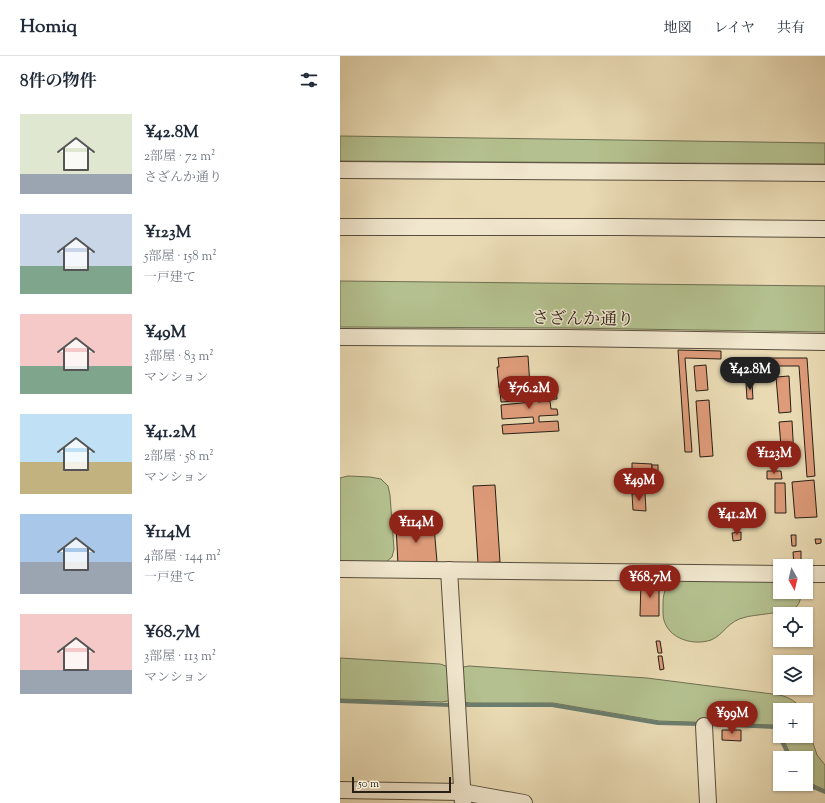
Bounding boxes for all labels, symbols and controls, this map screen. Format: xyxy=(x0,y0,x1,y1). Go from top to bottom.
text: Homiq xyxy=(20,14,77,41)
text: 地図 xyxy=(664,19,692,39)
text: レイヤ xyxy=(714,19,755,39)
text: 共有 xyxy=(777,19,805,39)
icon: filters xyxy=(298,69,320,91)
text: 8件の物件 xyxy=(20,70,97,94)
text: ¥42.8M xyxy=(144,121,199,145)
icon: home xyxy=(52,130,100,178)
text: 2部屋 · 72 m² xyxy=(144,148,215,166)
text: さざんか通り xyxy=(144,169,222,187)
text: ¥123M xyxy=(144,221,191,245)
icon: home xyxy=(52,230,100,278)
text: 5部屋 · 158 m² xyxy=(144,248,217,266)
text: 一戸建て xyxy=(144,269,196,287)
street label: さざんか通り xyxy=(532,307,634,333)
text: ¥49M xyxy=(144,321,186,345)
icon: home xyxy=(52,330,100,378)
text: 3部屋 · 83 m² xyxy=(144,348,214,366)
pin: ¥42.8M xyxy=(717,357,783,391)
text: ¥42.8M xyxy=(729,361,771,379)
text: マンション xyxy=(144,369,208,387)
pin: ¥76.2M xyxy=(496,376,562,410)
text: ¥76.2M xyxy=(508,380,550,398)
text: ¥41.2M xyxy=(144,421,196,445)
icon: home xyxy=(52,430,100,478)
pin: ¥123M xyxy=(746,441,802,475)
text: ¥123M xyxy=(756,445,792,463)
text: 2部屋 · 58 m² xyxy=(144,448,214,466)
pin: ¥49M xyxy=(615,468,663,502)
text: マンション xyxy=(144,469,208,487)
text: ¥49M xyxy=(623,472,655,490)
pin: ¥41.2M xyxy=(704,502,770,536)
text: ¥41.2M xyxy=(717,506,757,524)
pin: ¥114M xyxy=(388,510,444,544)
text: ¥114M xyxy=(398,514,434,532)
text: ¥114M xyxy=(144,521,191,545)
icon: home xyxy=(52,530,100,578)
text: 4部屋 · 144 m² xyxy=(144,548,221,566)
north arrow xyxy=(773,559,813,599)
map controls xyxy=(773,559,813,791)
pin: ¥68.7M xyxy=(617,565,683,599)
text: 一戸建て xyxy=(144,569,196,587)
text: ¥68.7M xyxy=(629,569,672,587)
button: locate xyxy=(773,607,813,647)
text: ¥68.7M xyxy=(144,621,200,645)
icon: home xyxy=(52,630,100,678)
text: 3部屋 · 113 m² xyxy=(144,648,216,666)
button: layers xyxy=(773,655,813,695)
text: マンション xyxy=(144,669,208,687)
pin: ¥99M xyxy=(708,701,756,735)
button: + xyxy=(773,703,813,743)
text: ¥99M xyxy=(716,705,748,723)
button: − xyxy=(773,751,813,791)
scale bar xyxy=(352,775,451,794)
text: 50 m xyxy=(358,776,379,792)

